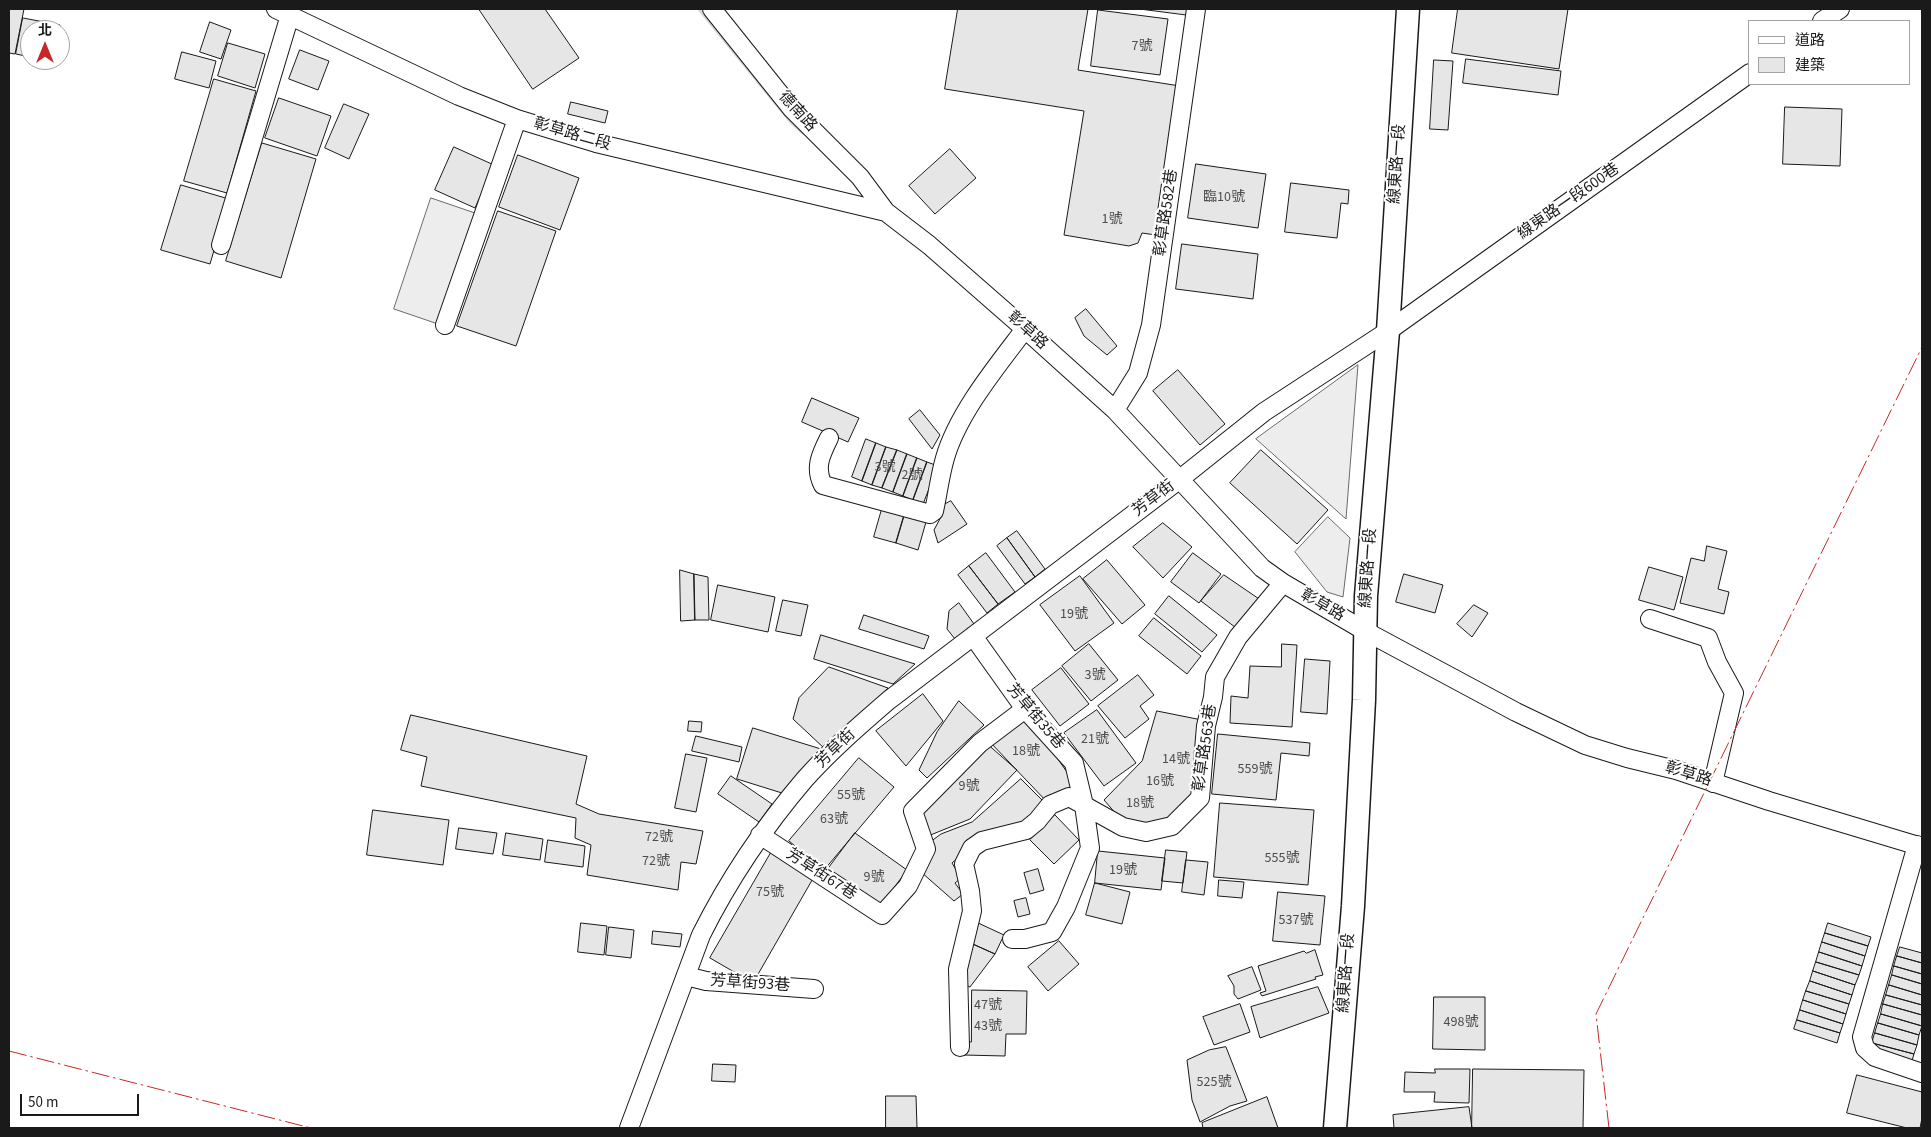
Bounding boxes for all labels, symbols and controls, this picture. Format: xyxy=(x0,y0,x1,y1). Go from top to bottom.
north arrow xyxy=(20,20,70,70)
legend xyxy=(1748,20,1911,85)
text: 北 xyxy=(38,21,52,41)
text: 道路 xyxy=(1795,30,1825,51)
house number: 7號 xyxy=(1132,39,1152,55)
text: 建築 xyxy=(1795,55,1825,76)
street label: 德南路 xyxy=(774,88,820,136)
street label: 彰草路二段 xyxy=(531,115,613,155)
street label: 線東路一段 xyxy=(1386,123,1410,205)
street label: 線東路一段600巷 xyxy=(1514,160,1624,244)
street label: 彰草路582巷 xyxy=(1151,168,1183,258)
house number: 臨10號 xyxy=(1203,190,1245,206)
house number: 1號 xyxy=(1102,212,1122,228)
street label: 彰草路 xyxy=(1003,308,1051,354)
house number: 3號 xyxy=(875,460,895,476)
house number: 2號 xyxy=(902,468,922,484)
street label: 芳草街 xyxy=(1129,477,1179,521)
street label: 線東路一段 xyxy=(1357,527,1381,609)
street label: 彰草路 xyxy=(1296,586,1348,626)
house number: 19號 xyxy=(1060,607,1088,623)
house number: 3號 xyxy=(1085,668,1105,684)
street label: 芳草街35巷 xyxy=(1002,680,1068,754)
street label: 彰草路563巷 xyxy=(1190,703,1222,793)
street label: 芳草街 xyxy=(812,725,860,773)
house number: 21號 xyxy=(1081,732,1109,748)
house number: 18號 xyxy=(1012,744,1040,760)
house number: 14號 xyxy=(1162,752,1190,768)
street label: 彰草路 xyxy=(1662,759,1714,791)
house number: 559號 xyxy=(1238,762,1272,778)
house number: 16號 xyxy=(1146,774,1174,790)
house number: 9號 xyxy=(959,779,979,795)
house number: 55號 xyxy=(837,788,865,804)
house number: 18號 xyxy=(1126,796,1154,812)
house number: 63號 xyxy=(820,812,848,828)
house number: 72號 xyxy=(645,830,673,846)
street label: 芳草街67巷 xyxy=(782,845,860,905)
house number: 555號 xyxy=(1265,851,1299,867)
house number: 72號 xyxy=(642,854,670,870)
house number: 19號 xyxy=(1109,863,1137,879)
house number: 9號 xyxy=(864,870,884,886)
house number: 75號 xyxy=(756,885,784,901)
house number: 537號 xyxy=(1279,913,1313,929)
street label: 線東路一段 xyxy=(1335,932,1359,1014)
street label: 芳草街93巷 xyxy=(709,972,791,996)
house number: 47號 xyxy=(974,998,1002,1014)
house number: 498號 xyxy=(1444,1015,1478,1031)
house number: 43號 xyxy=(974,1019,1002,1035)
house number: 525號 xyxy=(1197,1075,1231,1091)
scale bar xyxy=(22,1084,141,1116)
text: 50 m xyxy=(28,1092,58,1113)

